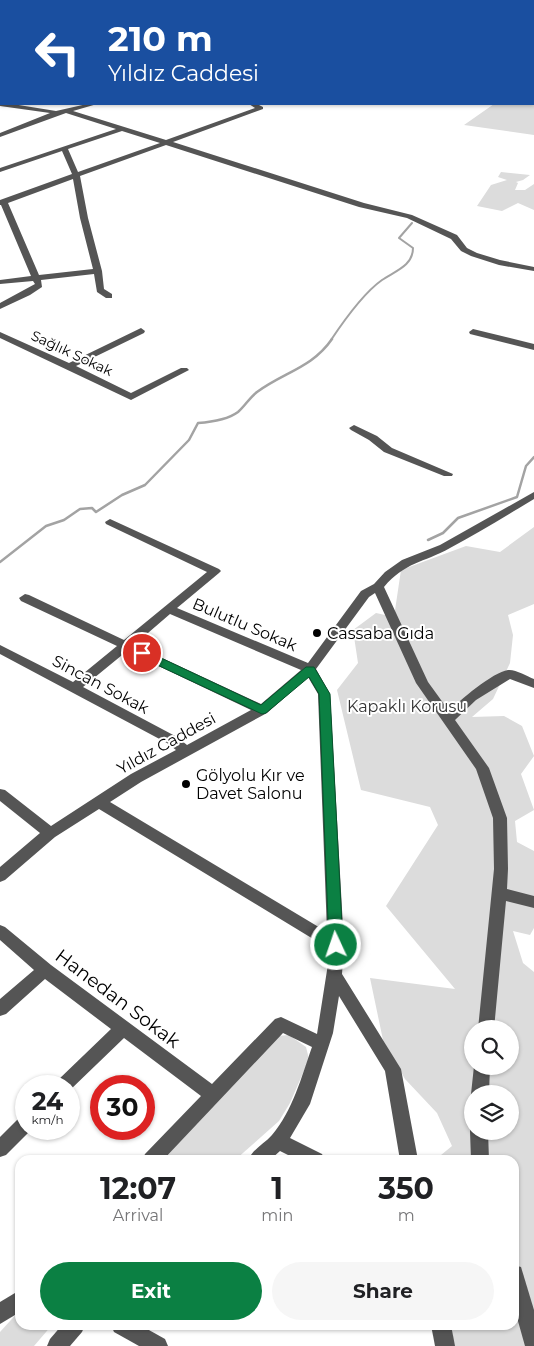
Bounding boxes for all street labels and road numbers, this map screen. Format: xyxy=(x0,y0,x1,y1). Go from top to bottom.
street label: Sağlık Sokak xyxy=(28,326,116,380)
street label: Bulutlu Sokak xyxy=(190,594,300,655)
street label: Sincan Sokak xyxy=(49,651,153,718)
street label: Yıldız Caddesi xyxy=(114,709,219,778)
street label: Hanedan Sokak xyxy=(51,944,185,1053)

